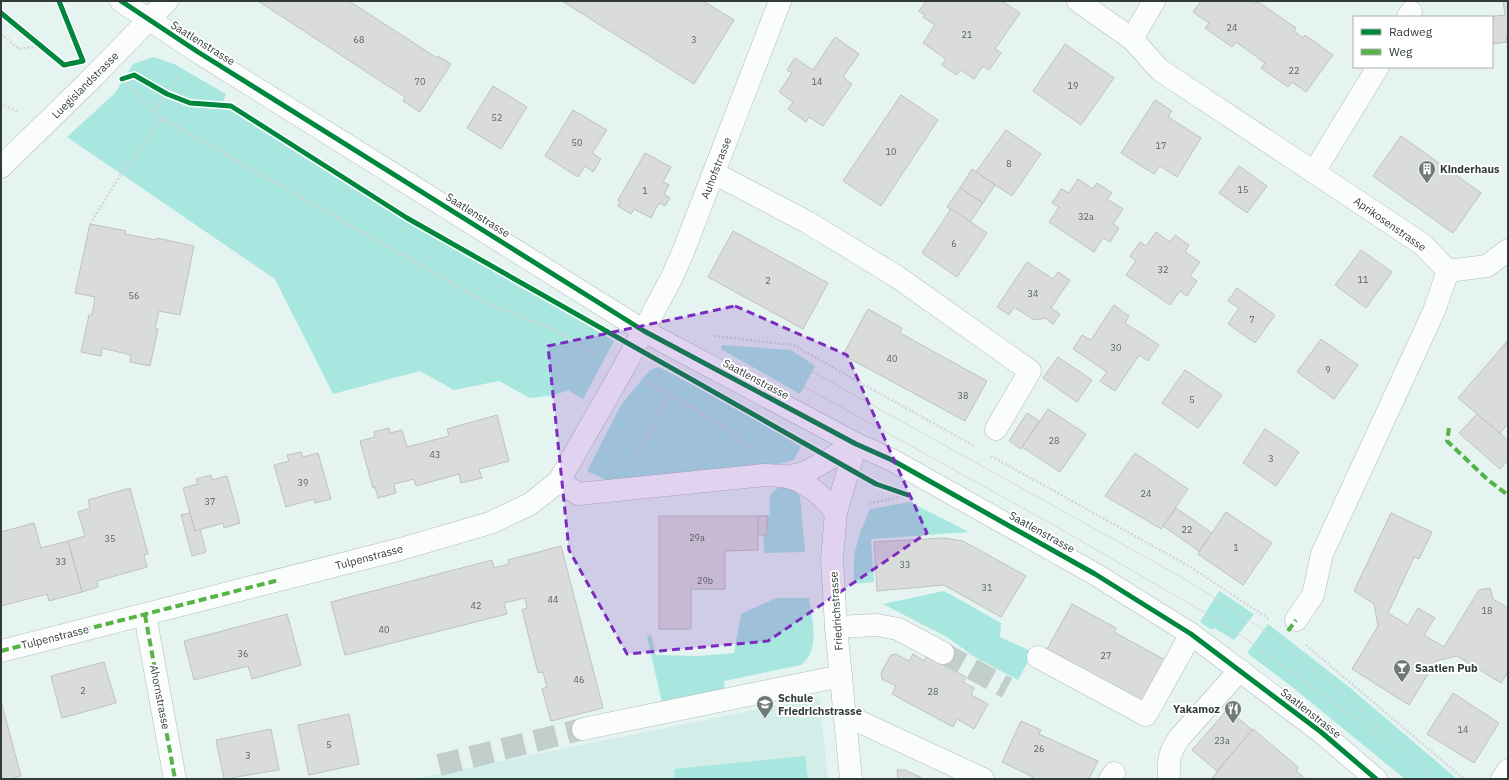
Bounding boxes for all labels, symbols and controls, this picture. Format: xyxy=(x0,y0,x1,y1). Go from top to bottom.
legend xyxy=(1353,16,1493,68)
street label: Saatlenstrasse xyxy=(168,18,238,68)
house number: 24 xyxy=(1227,22,1237,33)
text: Radweg xyxy=(1389,24,1433,39)
house number: 21 xyxy=(962,29,972,40)
house number: 68 xyxy=(354,34,364,45)
house number: 3 xyxy=(691,34,697,45)
text: Weg xyxy=(1389,44,1413,59)
street label: Luegislandstrasse xyxy=(49,49,121,121)
house number: 22 xyxy=(1289,65,1299,76)
house number: 70 xyxy=(415,76,425,87)
house number: 14 xyxy=(812,76,822,87)
house number: 19 xyxy=(1068,80,1078,91)
house number: 52 xyxy=(492,112,502,123)
street label: Auhofstrasse xyxy=(698,135,734,201)
house number: 50 xyxy=(572,137,582,148)
house number: 17 xyxy=(1156,140,1166,151)
house number: 10 xyxy=(886,146,896,157)
house number: 8 xyxy=(1006,158,1012,169)
building icon: Kinderhaus xyxy=(1417,159,1437,184)
place label: Kinderhaus xyxy=(1440,162,1500,176)
house number: 15 xyxy=(1238,184,1248,195)
house number: 1 xyxy=(642,185,648,196)
street label: Saatlenstrasse xyxy=(443,190,513,240)
street label: Aprikosenstrasse xyxy=(1351,194,1429,254)
house number: 32a xyxy=(1078,211,1094,222)
house number: 6 xyxy=(951,238,957,249)
house number: 32 xyxy=(1158,264,1168,275)
house number: 11 xyxy=(1358,274,1368,285)
house number: 2 xyxy=(765,275,771,286)
house number: 34 xyxy=(1028,288,1038,299)
house number: 56 xyxy=(129,290,139,301)
house number: 7 xyxy=(1249,314,1255,325)
house number: 30 xyxy=(1111,342,1121,353)
house number: 40 xyxy=(887,353,897,364)
street label: Saatlenstrasse xyxy=(720,356,792,402)
house number: 9 xyxy=(1325,364,1331,375)
house number: 38 xyxy=(958,390,968,401)
house number: 5 xyxy=(1189,394,1195,405)
house number: 28 xyxy=(1049,435,1059,446)
house number: 43 xyxy=(430,449,440,460)
house number: 3 xyxy=(1268,453,1274,464)
house number: 39 xyxy=(298,477,308,488)
house number: 24 xyxy=(1141,488,1151,499)
house number: 37 xyxy=(205,496,215,507)
street label: Saatlenstrasse xyxy=(1007,508,1077,556)
house number: 22 xyxy=(1182,524,1192,535)
house number: 29a xyxy=(689,532,705,543)
house number: 35 xyxy=(105,533,115,544)
street label: Tulpenstrasse xyxy=(334,541,404,573)
house number: 1 xyxy=(1233,542,1239,553)
house number: 33 xyxy=(56,556,66,567)
house number: 33 xyxy=(900,559,910,570)
street label: Friedrichstrasse xyxy=(826,571,846,651)
house number: 29b xyxy=(697,575,713,586)
house number: 31 xyxy=(982,582,992,593)
house number: 44 xyxy=(548,594,558,605)
house number: 42 xyxy=(471,600,481,611)
house number: 18 xyxy=(1482,605,1492,616)
street label: Tulpenstrasse xyxy=(20,622,90,652)
house number: 40 xyxy=(379,624,389,635)
house number: 36 xyxy=(238,648,248,659)
house number: 27 xyxy=(1101,650,1111,661)
bar icon: Saatlen Pub xyxy=(1392,658,1412,683)
place label: Saatlen Pub xyxy=(1415,661,1478,675)
street label: Ahornstrasse xyxy=(147,664,173,730)
house number: 46 xyxy=(574,674,584,685)
house number: 2 xyxy=(80,685,86,696)
street label: Saatlenstrasse xyxy=(1278,685,1344,741)
house number: 28 xyxy=(928,686,938,697)
place label: Schule Friedrichstrasse xyxy=(778,691,862,718)
school or university icon: Schule Friedrichstrasse xyxy=(755,694,775,719)
restaurant icon: Yakamoz xyxy=(1223,699,1243,724)
place label: Yakamoz xyxy=(1173,702,1220,716)
house number: 14 xyxy=(1458,724,1468,735)
house number: 23a xyxy=(1214,735,1230,746)
house number: 5 xyxy=(326,739,332,750)
house number: 26 xyxy=(1034,743,1044,754)
house number: 3 xyxy=(245,750,251,761)

